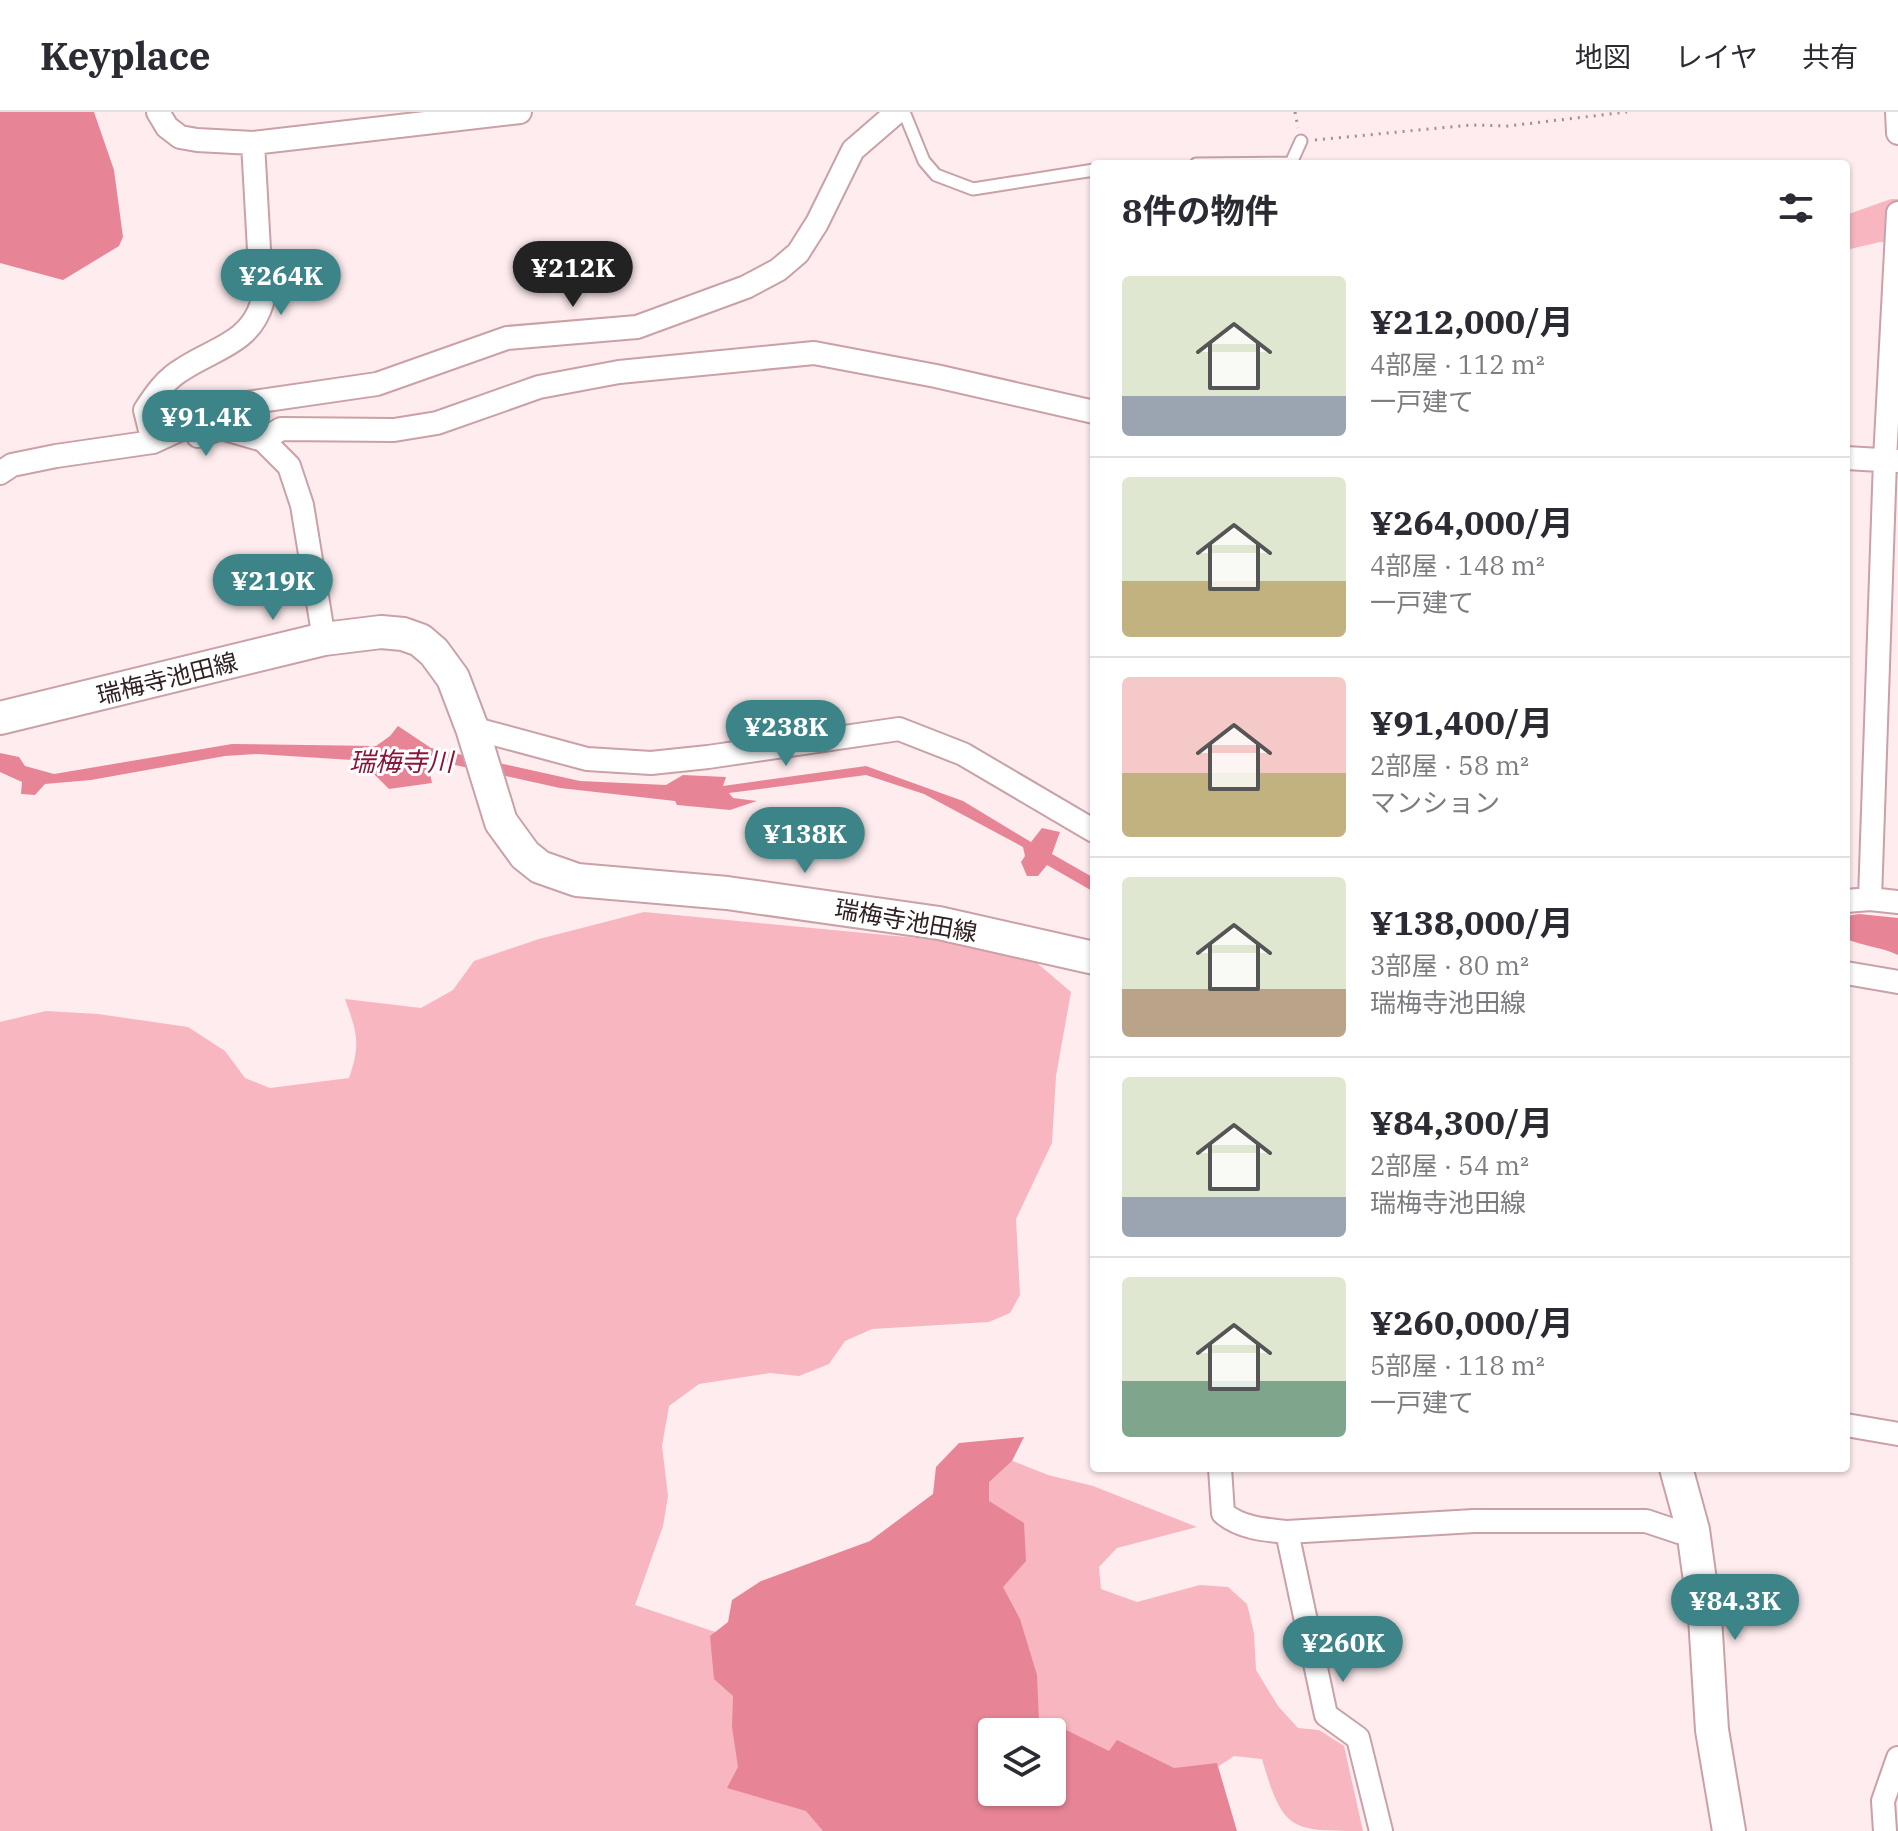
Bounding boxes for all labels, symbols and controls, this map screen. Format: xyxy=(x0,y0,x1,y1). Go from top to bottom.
text: Keyplace xyxy=(40,31,210,80)
text: 地図 xyxy=(1575,38,1631,75)
text: レイヤ xyxy=(1675,38,1758,75)
text: 共有 xyxy=(1802,38,1858,75)
icon: filters xyxy=(1774,186,1818,230)
text: 8件の物件 xyxy=(1122,188,1278,232)
pin: ¥212K xyxy=(517,241,629,309)
pin: ¥264K xyxy=(225,249,337,317)
text: ¥212K xyxy=(531,250,615,284)
text: ¥264K xyxy=(239,258,323,292)
text: ¥212,000/月 xyxy=(1370,299,1574,343)
icon: home xyxy=(1186,308,1282,404)
text: 4部屋 · 112 m² xyxy=(1370,347,1545,381)
text: 一戸建て xyxy=(1370,384,1474,418)
pin: ¥91.4K xyxy=(141,390,271,458)
text: ¥91.4K xyxy=(160,399,252,433)
text: ¥264,000/月 xyxy=(1370,500,1574,544)
icon: home xyxy=(1186,509,1282,605)
text: 4部屋 · 148 m² xyxy=(1370,548,1545,582)
pin: ¥219K xyxy=(217,554,329,622)
text: ¥219K xyxy=(231,563,315,597)
text: 一戸建て xyxy=(1370,585,1474,619)
street label: 瑞梅寺池田線 xyxy=(93,645,241,711)
pin: ¥238K xyxy=(730,700,842,768)
text: ¥91,400/月 xyxy=(1370,700,1553,744)
text: ¥238K xyxy=(744,709,828,743)
icon: home xyxy=(1186,709,1282,805)
water label: 瑞梅寺川 xyxy=(349,744,456,778)
text: 2部屋 · 58 m² xyxy=(1370,748,1529,782)
text: マンション xyxy=(1370,785,1500,819)
pin: ¥138K xyxy=(749,807,861,875)
text: ¥138K xyxy=(763,816,847,850)
street label: 瑞梅寺池田線 xyxy=(832,892,980,948)
text: ¥138,000/月 xyxy=(1370,900,1574,944)
icon: home xyxy=(1186,909,1282,1005)
text: 3部屋 · 80 m² xyxy=(1370,948,1529,982)
text: 瑞梅寺池田線 xyxy=(1370,985,1526,1019)
text: ¥84,300/月 xyxy=(1370,1100,1553,1144)
icon: home xyxy=(1186,1109,1282,1205)
text: 2部屋 · 54 m² xyxy=(1370,1148,1529,1182)
text: 瑞梅寺池田線 xyxy=(1370,1185,1526,1219)
text: ¥260,000/月 xyxy=(1370,1300,1574,1344)
icon: home xyxy=(1186,1309,1282,1405)
text: 5部屋 · 118 m² xyxy=(1370,1348,1545,1382)
text: 一戸建て xyxy=(1370,1385,1474,1419)
pin: ¥84.3K xyxy=(1670,1574,1800,1642)
text: ¥84.3K xyxy=(1689,1583,1781,1617)
pin: ¥260K xyxy=(1287,1616,1399,1684)
text: ¥260K xyxy=(1301,1625,1385,1659)
map controls xyxy=(978,1718,1066,1806)
button: layers xyxy=(978,1718,1066,1806)

